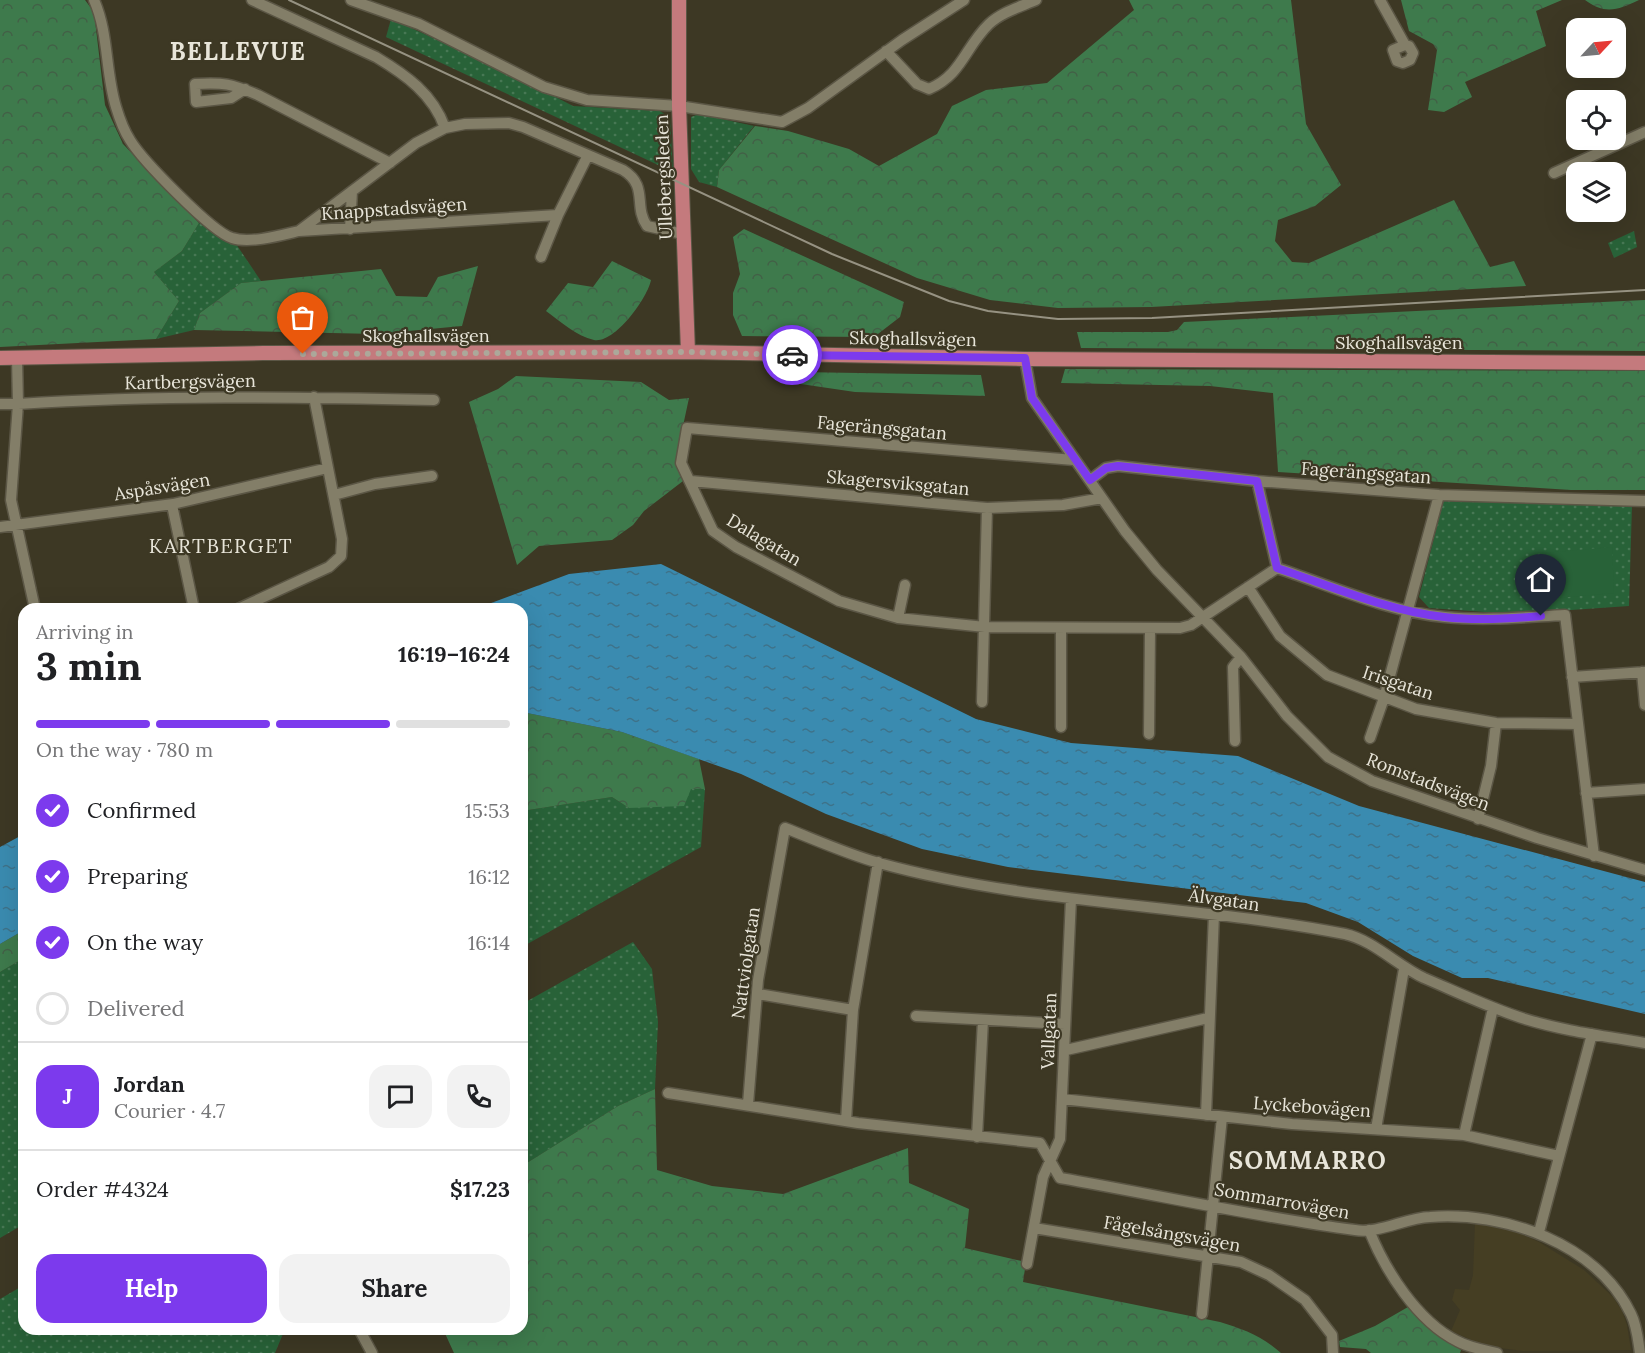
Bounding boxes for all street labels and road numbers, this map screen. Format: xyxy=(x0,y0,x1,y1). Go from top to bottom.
street label: Ullebergsleden xyxy=(650,114,677,240)
street label: Knappstadsvägen xyxy=(320,192,468,225)
street label: Skoghallsvägen xyxy=(362,324,490,347)
street label: Skoghallsvägen xyxy=(849,326,977,351)
street label: Skoghallsvägen xyxy=(1335,331,1463,354)
street label: Kartbergsvägen xyxy=(124,369,256,394)
street label: Fagerängsgatan xyxy=(816,410,948,445)
street label: Fagerängsgatan xyxy=(1300,456,1432,489)
street label: Skagersviksgatan xyxy=(826,465,971,500)
street label: Aspåsvägen xyxy=(111,468,212,506)
street label: Dalagatan xyxy=(723,508,806,571)
street label: Irisgatan xyxy=(1360,660,1437,705)
street label: Romstadsvägen xyxy=(1363,747,1493,816)
street label: Älvgatan xyxy=(1186,883,1261,916)
street label: Nattviolgatan xyxy=(726,905,765,1021)
street label: Vallgatan xyxy=(1036,992,1061,1071)
street label: Lyckebovägen xyxy=(1252,1091,1372,1122)
street label: Sommarrovägen xyxy=(1213,1177,1352,1224)
street label: Fågelsångsvägen xyxy=(1102,1210,1242,1257)

